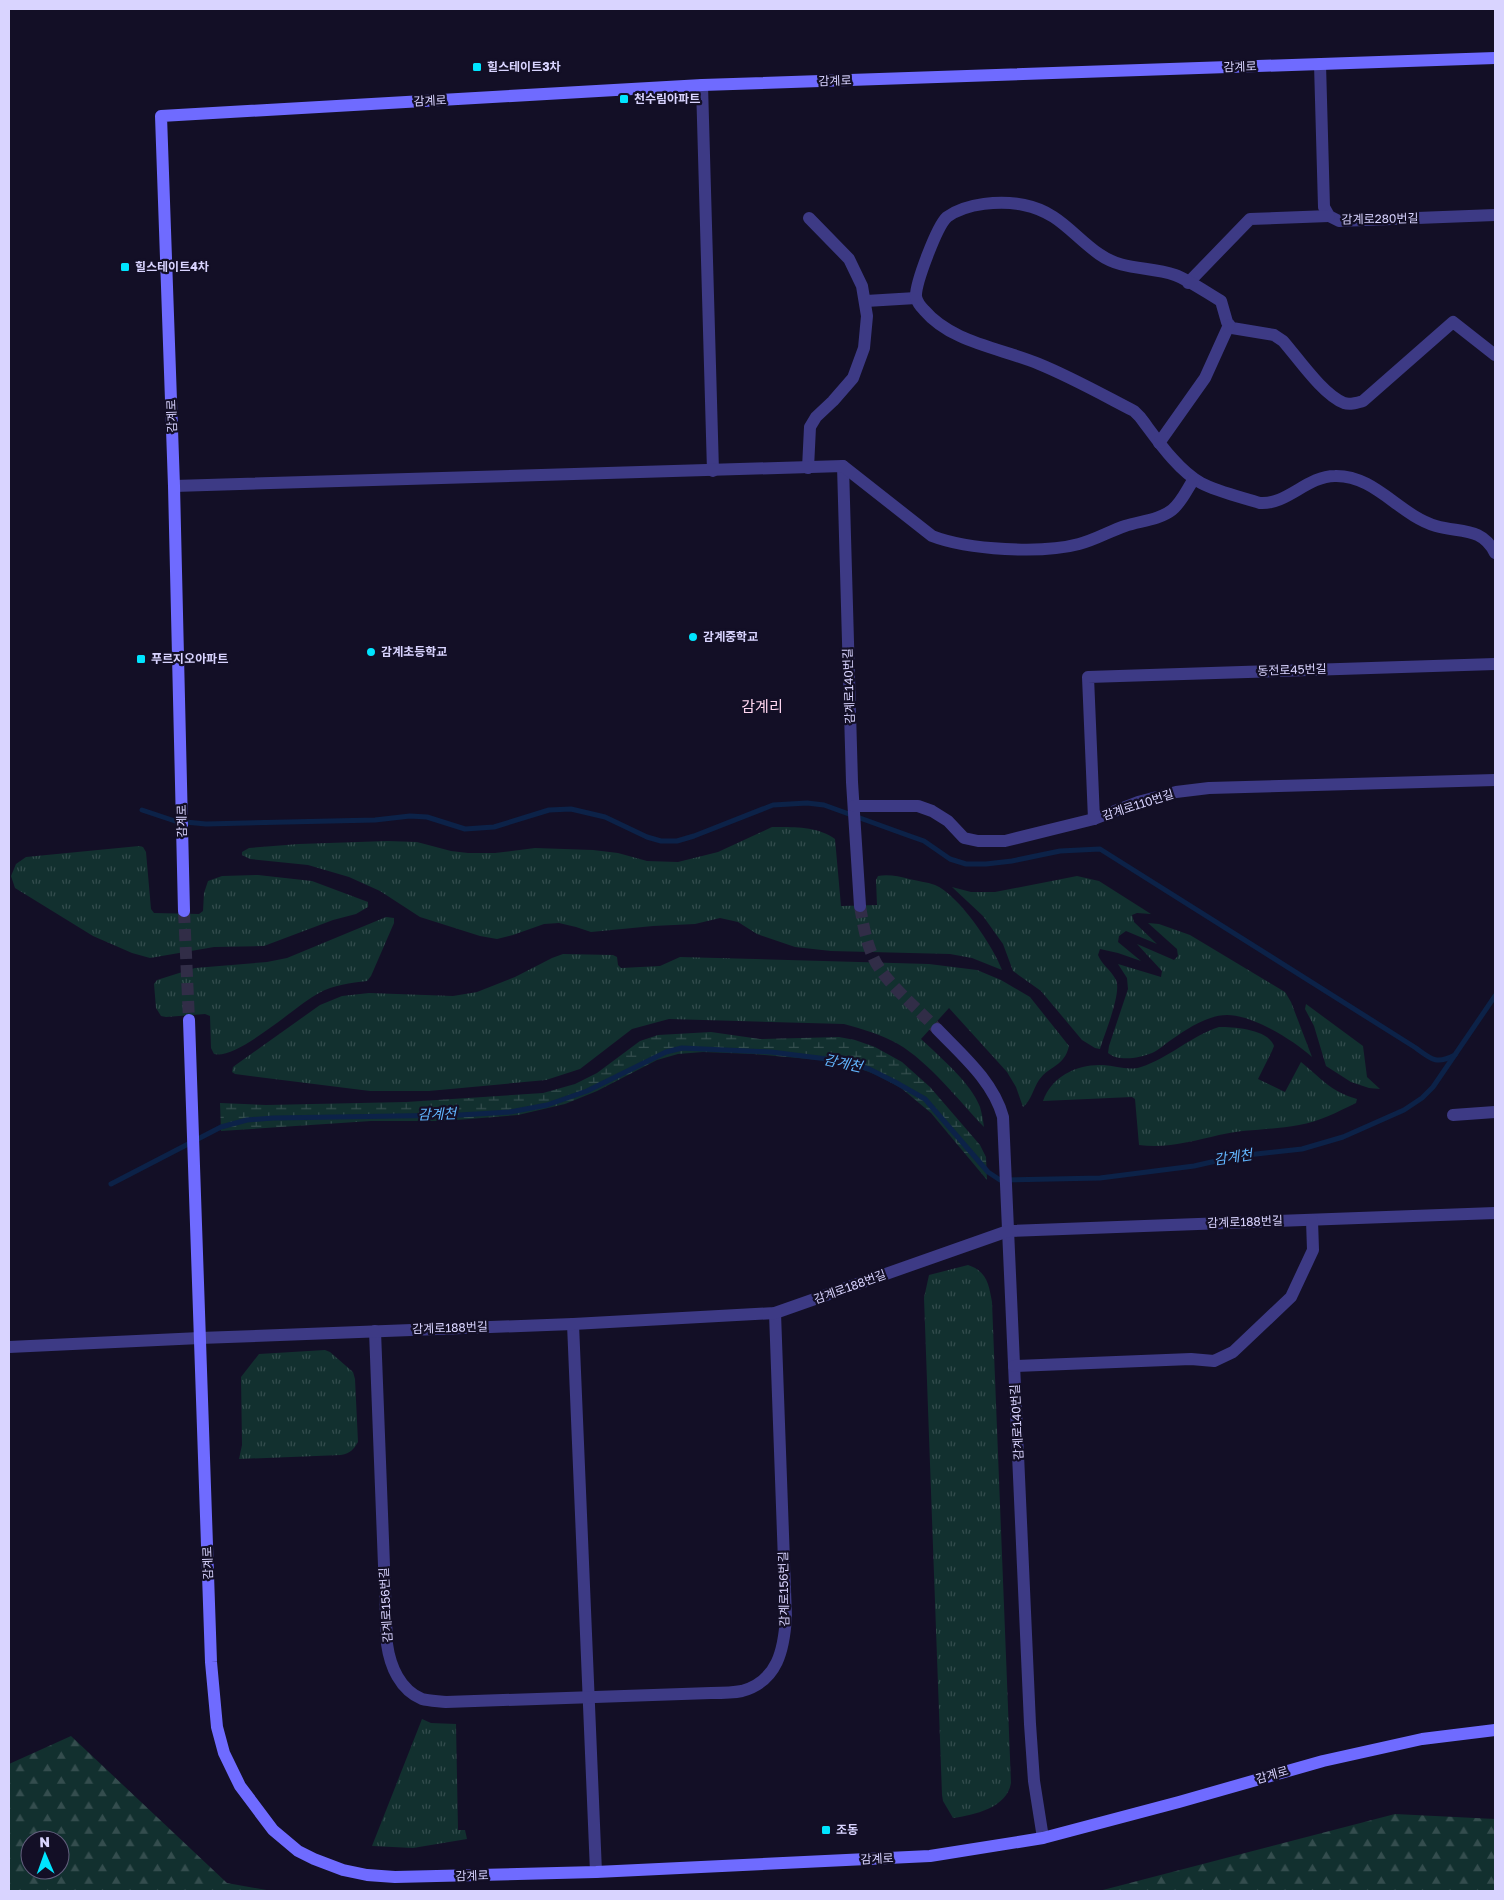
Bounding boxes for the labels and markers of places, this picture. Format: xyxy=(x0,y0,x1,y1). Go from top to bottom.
place label: 힐스테이트3차 xyxy=(487,59,561,74)
marker: 힐스테이트3차 xyxy=(471,61,483,73)
place label: 천수림아파트 xyxy=(634,91,700,106)
marker: 천수림아파트 xyxy=(618,93,630,105)
place label: 힐스테이트4차 xyxy=(135,259,209,274)
marker: 힐스테이트4차 xyxy=(119,261,131,273)
place label: 감계중학교 xyxy=(703,629,758,644)
marker: 감계중학교 xyxy=(687,631,699,643)
place label: 감계초등학교 xyxy=(381,644,447,659)
marker: 감계초등학교 xyxy=(365,646,377,658)
place label: 푸르지오아파트 xyxy=(151,651,228,666)
marker: 푸르지오아파트 xyxy=(135,653,147,665)
place label: 조동 xyxy=(836,1822,858,1837)
marker: 조동 xyxy=(820,1824,832,1836)

